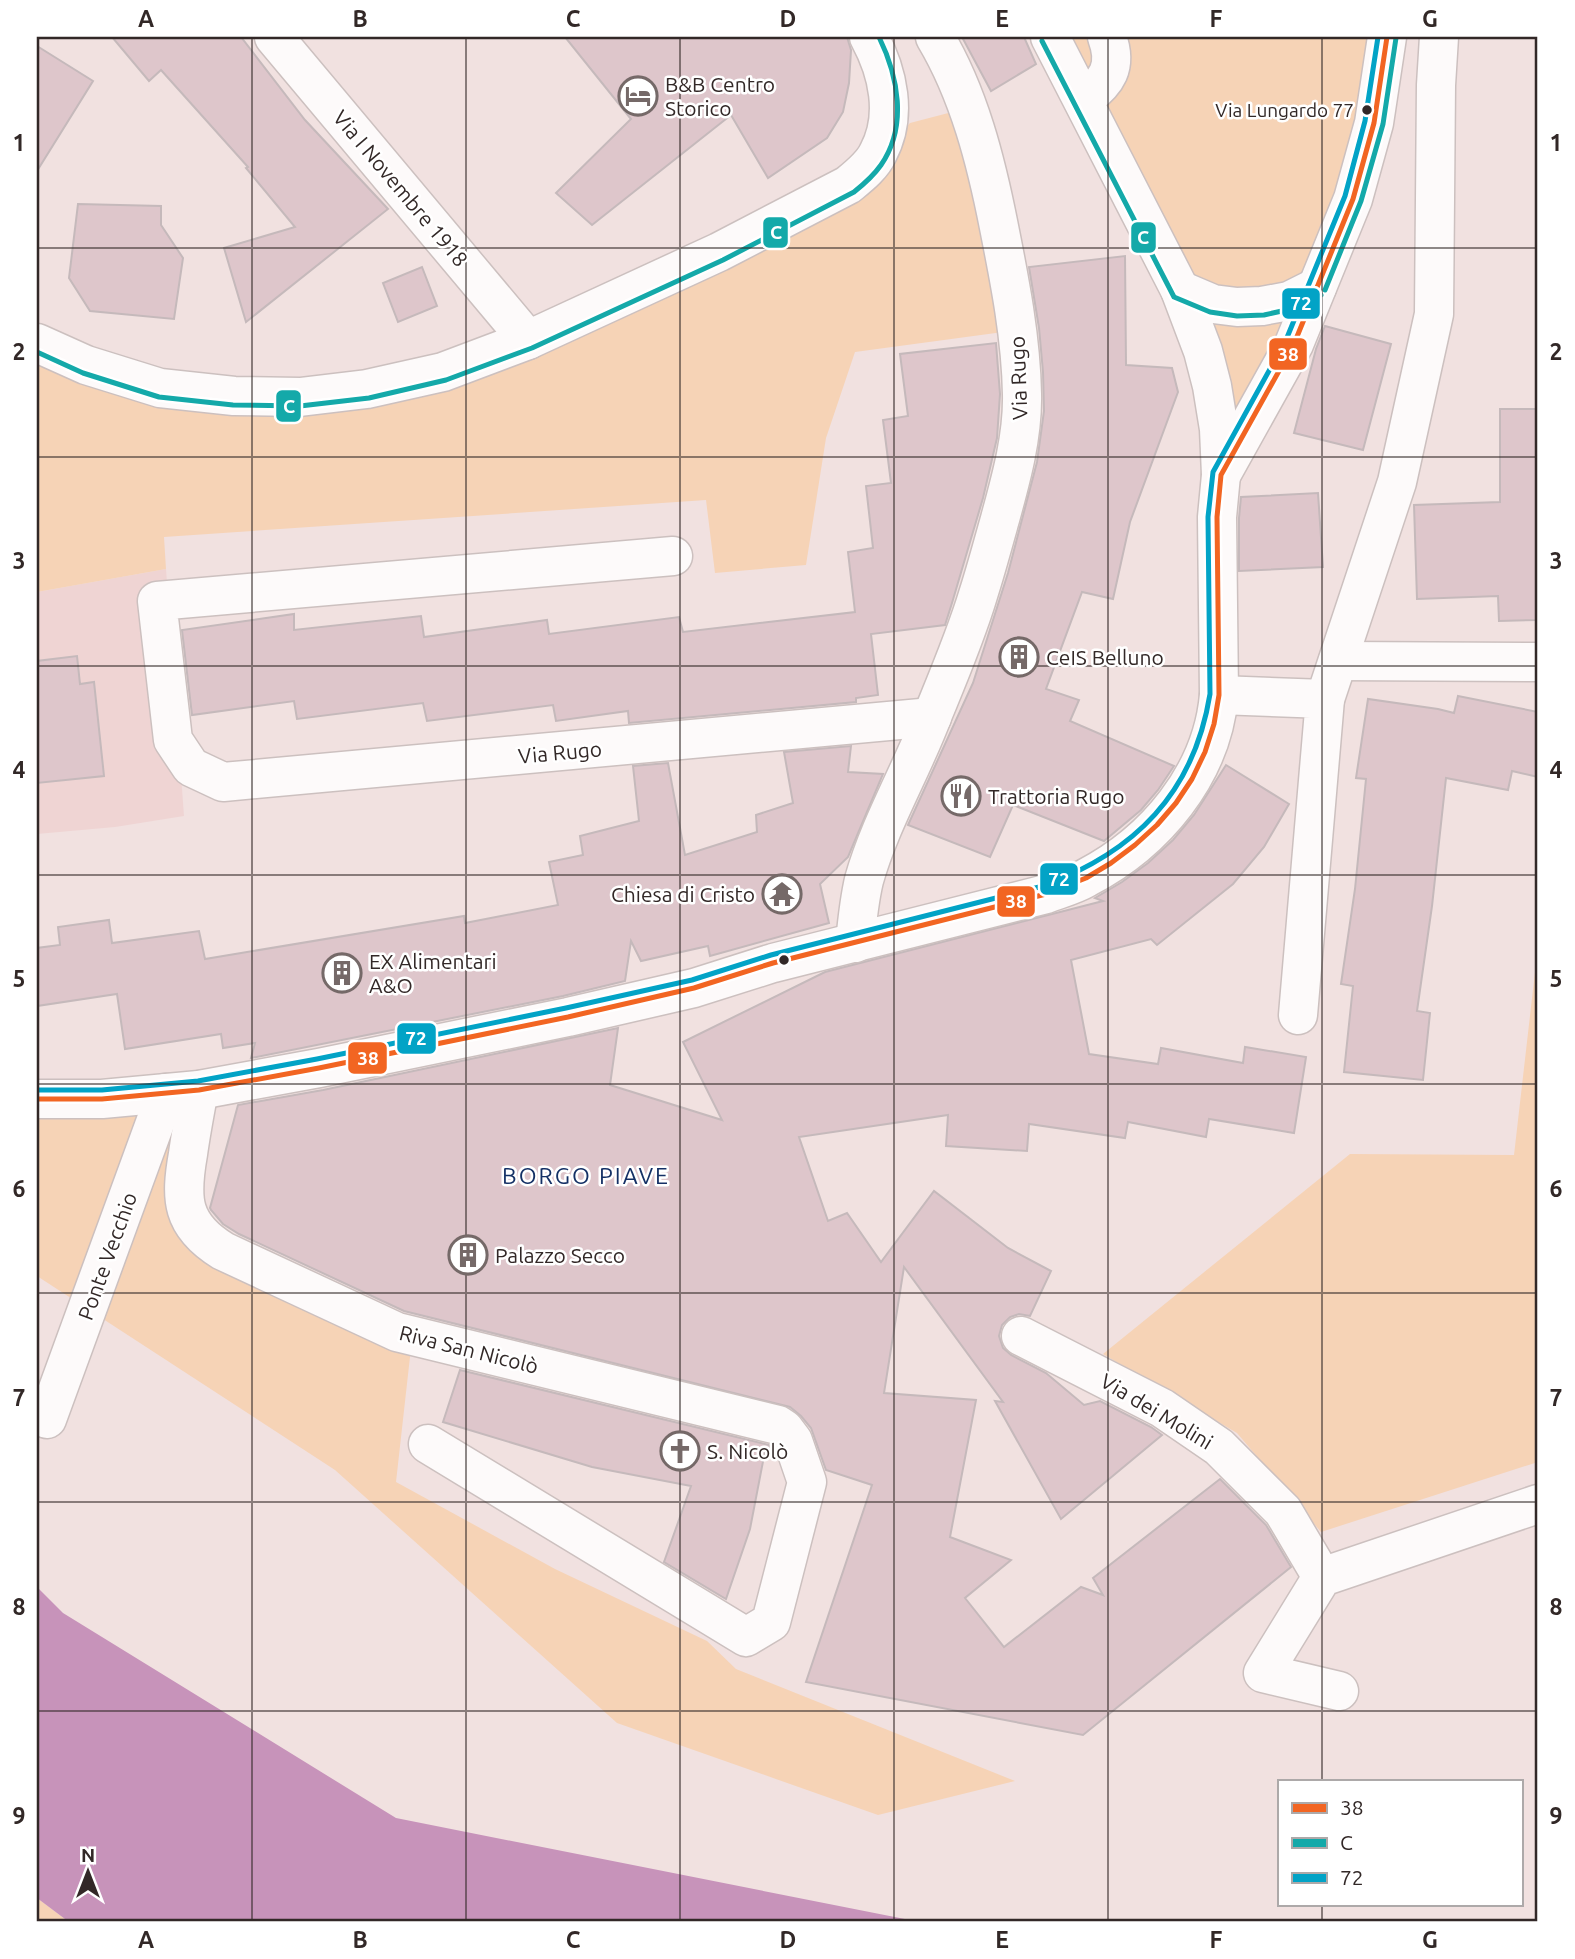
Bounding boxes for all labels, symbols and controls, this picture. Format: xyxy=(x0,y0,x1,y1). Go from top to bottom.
text: A xyxy=(138,6,154,31)
text: B xyxy=(352,6,368,31)
text: C xyxy=(566,6,581,31)
text: D xyxy=(780,6,796,31)
text: E xyxy=(995,6,1009,31)
text: F xyxy=(1210,6,1223,31)
text: G xyxy=(1422,6,1438,31)
place label: B&B Centro Storico xyxy=(665,72,775,120)
hotel icon: B&B Centro Storico xyxy=(617,75,659,117)
place label: Via Lungardo 77 xyxy=(1215,99,1354,121)
marker: Via Lungardo 77 xyxy=(1360,103,1374,117)
street label: Via I Novembre 1918 xyxy=(329,105,473,271)
text: 1 xyxy=(13,130,25,155)
text: 1 xyxy=(1550,130,1562,155)
line badge: C xyxy=(762,216,789,249)
text: C xyxy=(770,221,782,243)
line badge: C xyxy=(1130,221,1157,254)
text: C xyxy=(1137,226,1149,248)
line badge: 72 xyxy=(1281,287,1321,320)
text: 72 xyxy=(1290,292,1312,314)
street label: Via Rugo xyxy=(1005,336,1031,420)
line badge: 38 xyxy=(1268,337,1308,371)
text: 2 xyxy=(13,339,25,364)
text: 2 xyxy=(1550,339,1562,364)
text: 38 xyxy=(1277,343,1299,365)
line badge: C xyxy=(275,389,302,423)
text: C xyxy=(283,395,295,417)
text: 3 xyxy=(13,548,25,573)
text: 3 xyxy=(1550,548,1562,573)
building icon: CeIS Belluno xyxy=(998,636,1040,678)
place label: CeIS Belluno xyxy=(1046,645,1164,669)
street label: Via Rugo xyxy=(517,736,603,768)
text: 4 xyxy=(13,757,26,782)
text: 4 xyxy=(1550,757,1563,782)
restaurant icon: Trattoria Rugo xyxy=(940,775,982,817)
place label: Trattoria Rugo xyxy=(988,784,1125,808)
line badge: 72 xyxy=(1039,862,1079,896)
text: 72 xyxy=(1048,868,1070,890)
temple icon: Chiesa di Cristo xyxy=(761,873,803,915)
place label: Chiesa di Cristo xyxy=(611,882,755,906)
line badge: 38 xyxy=(996,885,1036,918)
text: 38 xyxy=(1005,890,1027,912)
place label: EX Alimentari A&O xyxy=(369,949,497,997)
building icon: EX Alimentari A&O xyxy=(321,952,363,994)
unlabelled marker xyxy=(777,953,791,967)
text: 5 xyxy=(13,966,25,991)
text: 5 xyxy=(1550,966,1562,991)
line badge: 72 xyxy=(396,1022,437,1055)
text: 72 xyxy=(405,1027,427,1049)
line badge: 38 xyxy=(347,1041,388,1075)
text: 38 xyxy=(357,1047,379,1069)
district label: BORGO PIAVE xyxy=(502,1163,670,1188)
text: 6 xyxy=(13,1176,26,1201)
text: 6 xyxy=(1550,1176,1563,1201)
street label: Ponte Vecchio xyxy=(73,1189,141,1323)
building icon: Palazzo Secco xyxy=(447,1234,489,1276)
place label: Palazzo Secco xyxy=(495,1243,625,1267)
street label: Riva San Nicolò xyxy=(397,1320,541,1378)
street label: Via dei Molini xyxy=(1096,1368,1218,1454)
text: 7 xyxy=(13,1385,25,1410)
text: 7 xyxy=(1550,1385,1562,1410)
church icon: S. Nicolò xyxy=(659,1430,701,1472)
place label: S. Nicolò xyxy=(707,1439,788,1463)
text: 8 xyxy=(13,1594,25,1619)
text: 8 xyxy=(1550,1594,1562,1619)
legend xyxy=(1278,1780,1522,1906)
text: 38 xyxy=(1340,1795,1364,1819)
text: 9 xyxy=(13,1803,25,1828)
text: 9 xyxy=(1550,1803,1562,1828)
text: C xyxy=(1340,1830,1353,1854)
north arrow xyxy=(52,1836,122,1906)
text: N xyxy=(81,1844,95,1866)
text: 72 xyxy=(1340,1865,1364,1889)
text: A xyxy=(138,1927,154,1952)
text: B xyxy=(352,1927,368,1952)
text: C xyxy=(566,1927,581,1952)
text: D xyxy=(780,1927,796,1952)
text: E xyxy=(995,1927,1009,1952)
text: F xyxy=(1210,1927,1223,1952)
text: G xyxy=(1422,1927,1438,1952)

